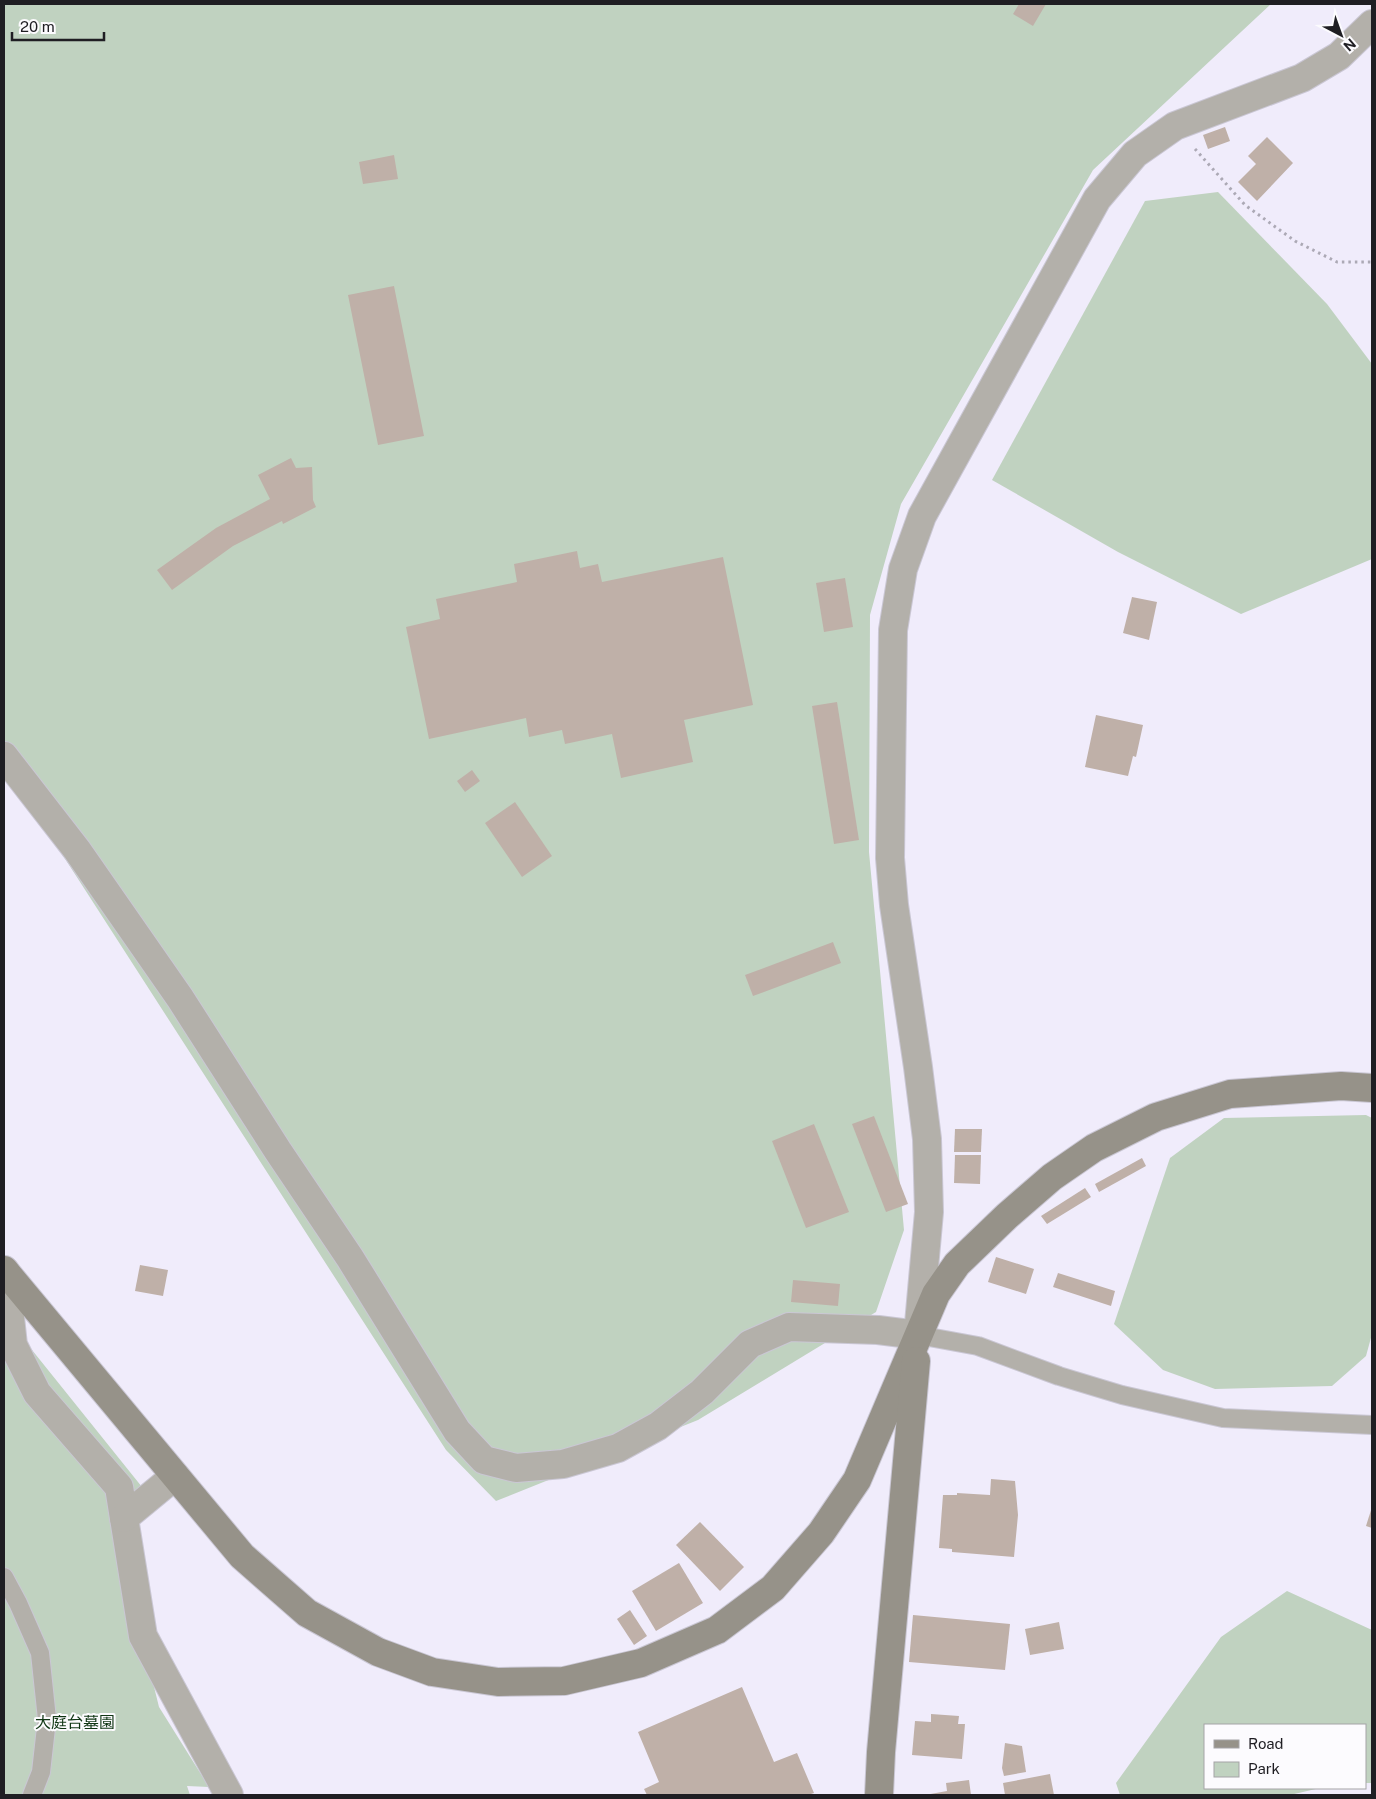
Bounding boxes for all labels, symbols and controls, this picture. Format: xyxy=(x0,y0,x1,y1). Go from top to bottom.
scale bar xyxy=(12,10,105,42)
north arrow xyxy=(1316,10,1366,60)
text: 20 m xyxy=(20,18,55,35)
text: N xyxy=(1340,35,1359,54)
park label: 大庭台墓園 xyxy=(35,1713,115,1732)
legend xyxy=(1204,1724,1366,1789)
text: Road xyxy=(1248,1735,1284,1752)
text: Park xyxy=(1248,1760,1280,1777)

